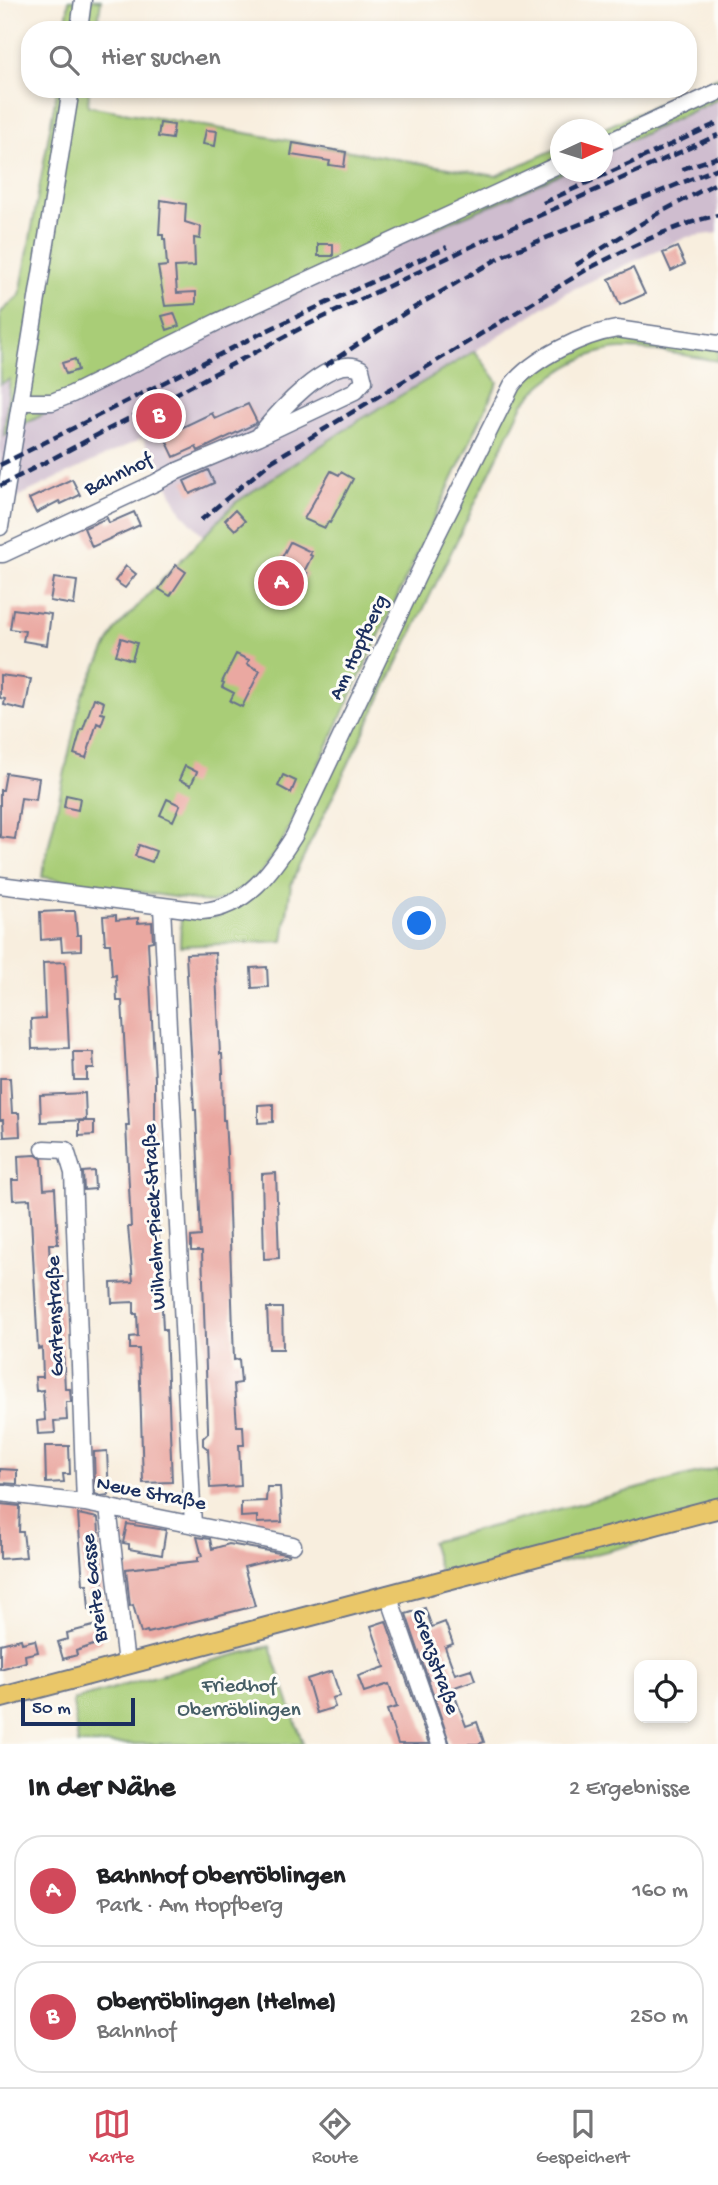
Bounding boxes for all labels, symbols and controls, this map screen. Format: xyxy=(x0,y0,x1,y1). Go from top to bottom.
search box xyxy=(21,21,697,98)
icon: search xyxy=(45,41,83,79)
text: Hier suchen xyxy=(101,44,221,75)
north arrow xyxy=(550,119,613,182)
pin: B xyxy=(136,390,182,442)
street label: Bahnhof xyxy=(80,448,158,504)
pin: A xyxy=(258,557,304,609)
street label: Am Hopfberg xyxy=(325,591,395,705)
your location xyxy=(402,906,436,940)
street label: Wilhelm-Pieck-Straße xyxy=(139,1122,173,1311)
street label: Gartenstraße xyxy=(42,1254,72,1377)
street label: Neue Straße xyxy=(94,1472,209,1518)
street label: Breite Gasse xyxy=(77,1531,115,1645)
street label: Grenzstraße xyxy=(404,1606,464,1719)
map controls xyxy=(634,1660,697,1723)
button: locate xyxy=(634,1660,697,1723)
park label: Friedhof Oberröblingen xyxy=(177,1675,301,1724)
scale bar xyxy=(21,1695,135,1727)
text: 50 m xyxy=(32,1698,71,1721)
text: In der Nähe xyxy=(28,1772,175,1807)
text: 2 Ergebnisse xyxy=(569,1776,690,1803)
text: Bahnhof Oberröblingen xyxy=(97,1862,345,1893)
text: A xyxy=(46,1878,60,1905)
text: 160 m xyxy=(632,1878,688,1905)
text: Park · Am Hopfberg xyxy=(97,1893,283,1920)
text: Oberröblingen (Helme) xyxy=(97,1988,336,2019)
text: B xyxy=(47,2004,59,2031)
text: 250 m xyxy=(630,2004,688,2031)
text: Bahnhof xyxy=(97,2019,176,2046)
tab: Karte xyxy=(89,2105,134,2170)
tab: Route xyxy=(312,2105,358,2170)
tab: Gespeichert xyxy=(536,2105,629,2170)

